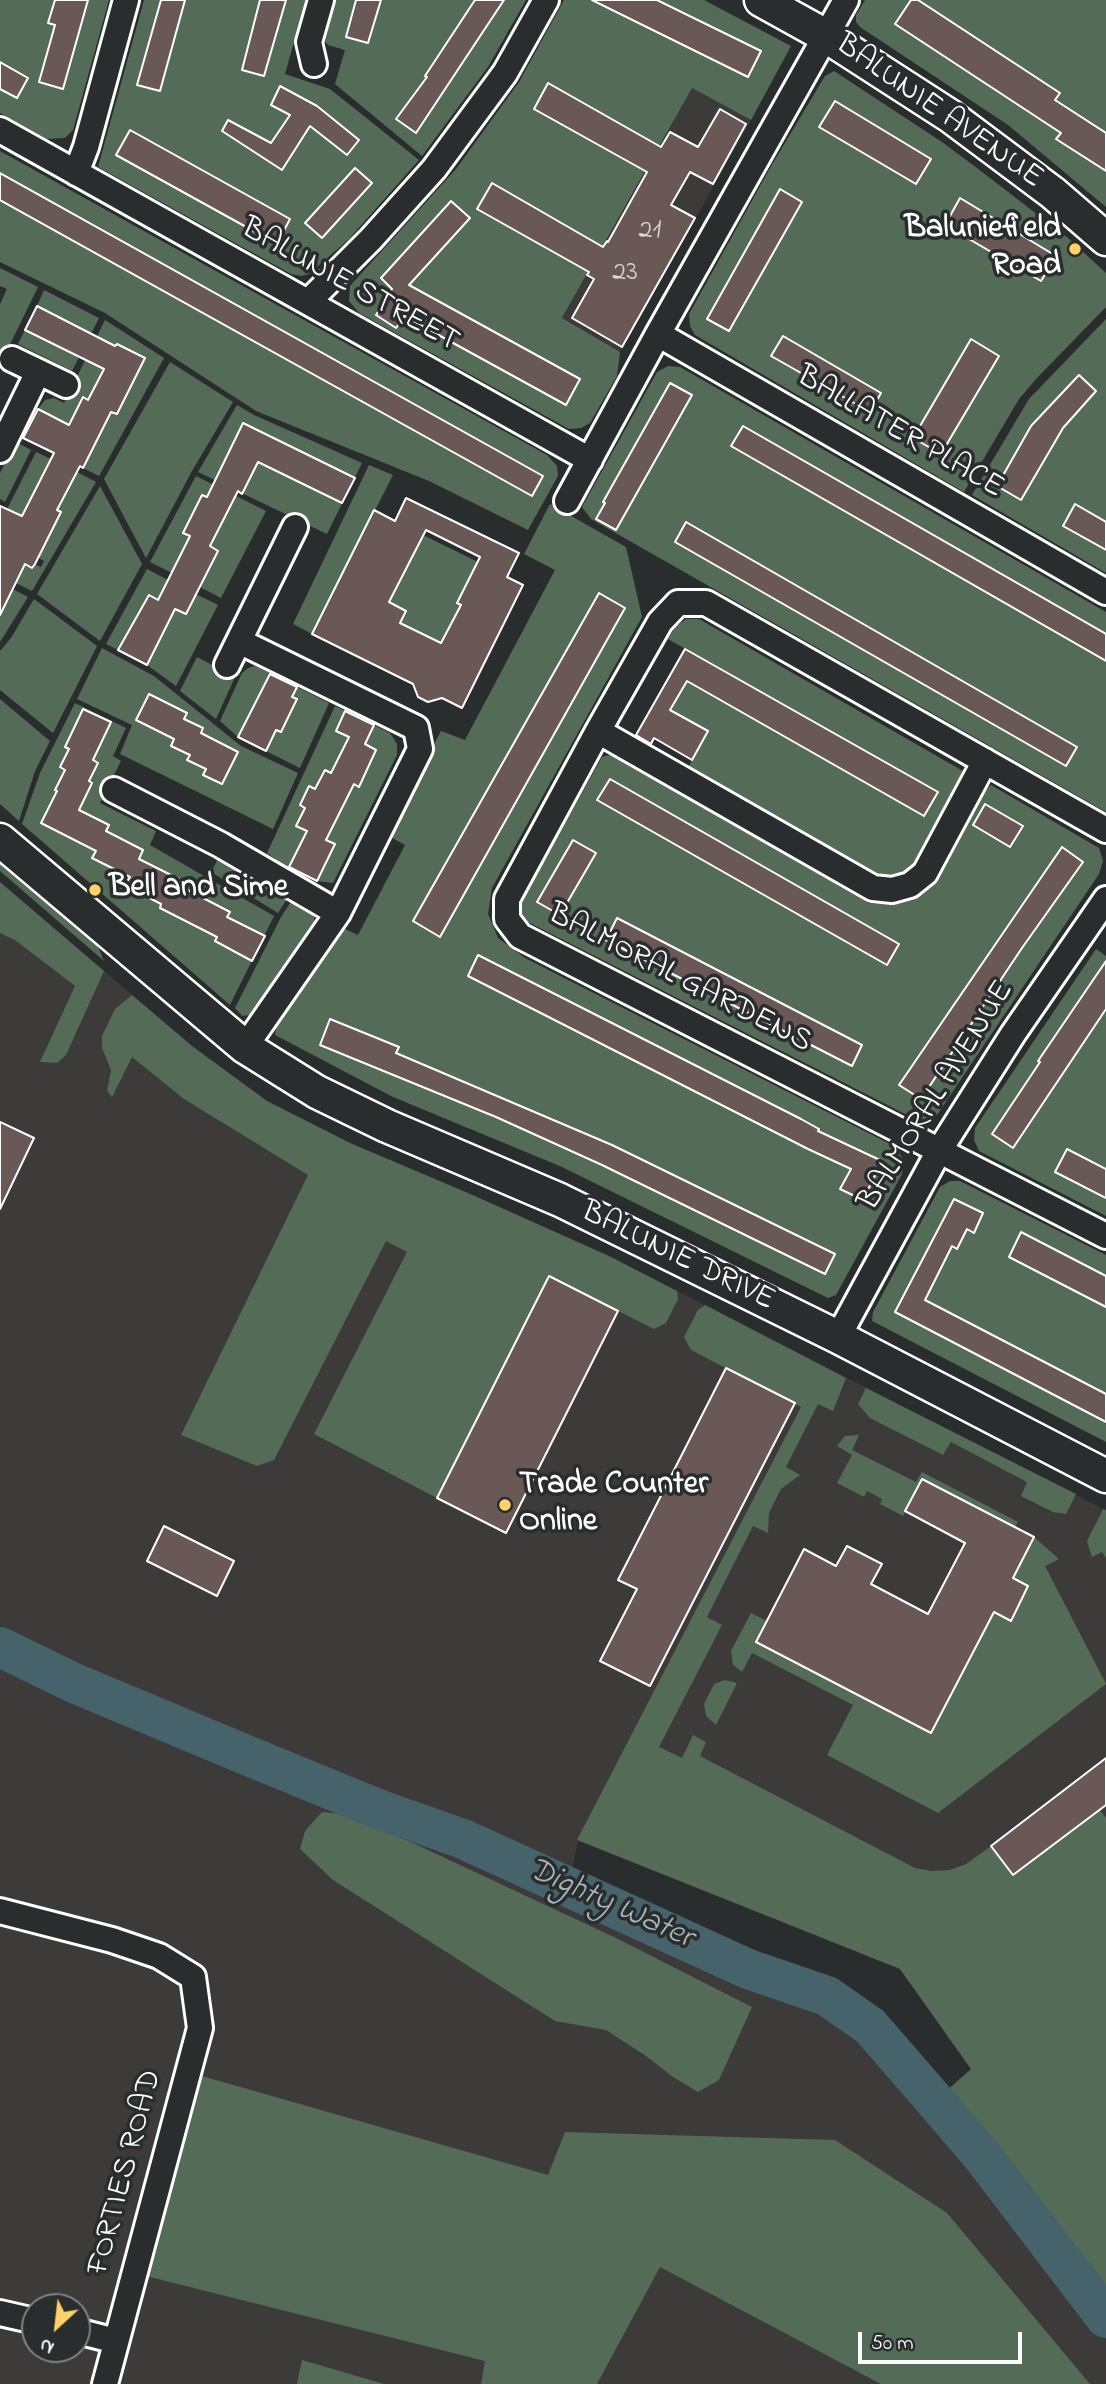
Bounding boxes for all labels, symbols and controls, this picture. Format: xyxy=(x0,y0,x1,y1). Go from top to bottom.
street label: BALUNIE AVENUE xyxy=(827,27,1049,199)
street label: BALUNIE STREET xyxy=(233,211,465,363)
place label: Baluniefield Road xyxy=(904,212,1061,287)
house number: 21 xyxy=(639,215,661,249)
marker: Baluniefield Road xyxy=(1067,241,1083,257)
house number: 23 xyxy=(612,257,638,291)
street label: BALLATER PLACE xyxy=(788,359,1010,509)
place label: Bell and Sime xyxy=(109,871,288,909)
marker: Bell and Sime xyxy=(87,882,103,898)
street label: BALMORAL GARDENS xyxy=(540,897,818,1063)
street label: BALMORAL AVENUE xyxy=(852,975,1024,1219)
street label: BALUNIE DRIVE xyxy=(574,1194,780,1322)
place label: Trade Counter Online xyxy=(519,1468,708,1543)
marker: Trade Counter Online xyxy=(497,1497,513,1513)
water label: Dighty Water xyxy=(521,1852,699,1960)
street label: FORTIES ROAD xyxy=(81,2066,173,2280)
north arrow xyxy=(21,2293,91,2363)
scale bar xyxy=(861,2318,1026,2362)
text: 50 m xyxy=(871,2329,914,2359)
text: N xyxy=(35,2330,59,2360)

